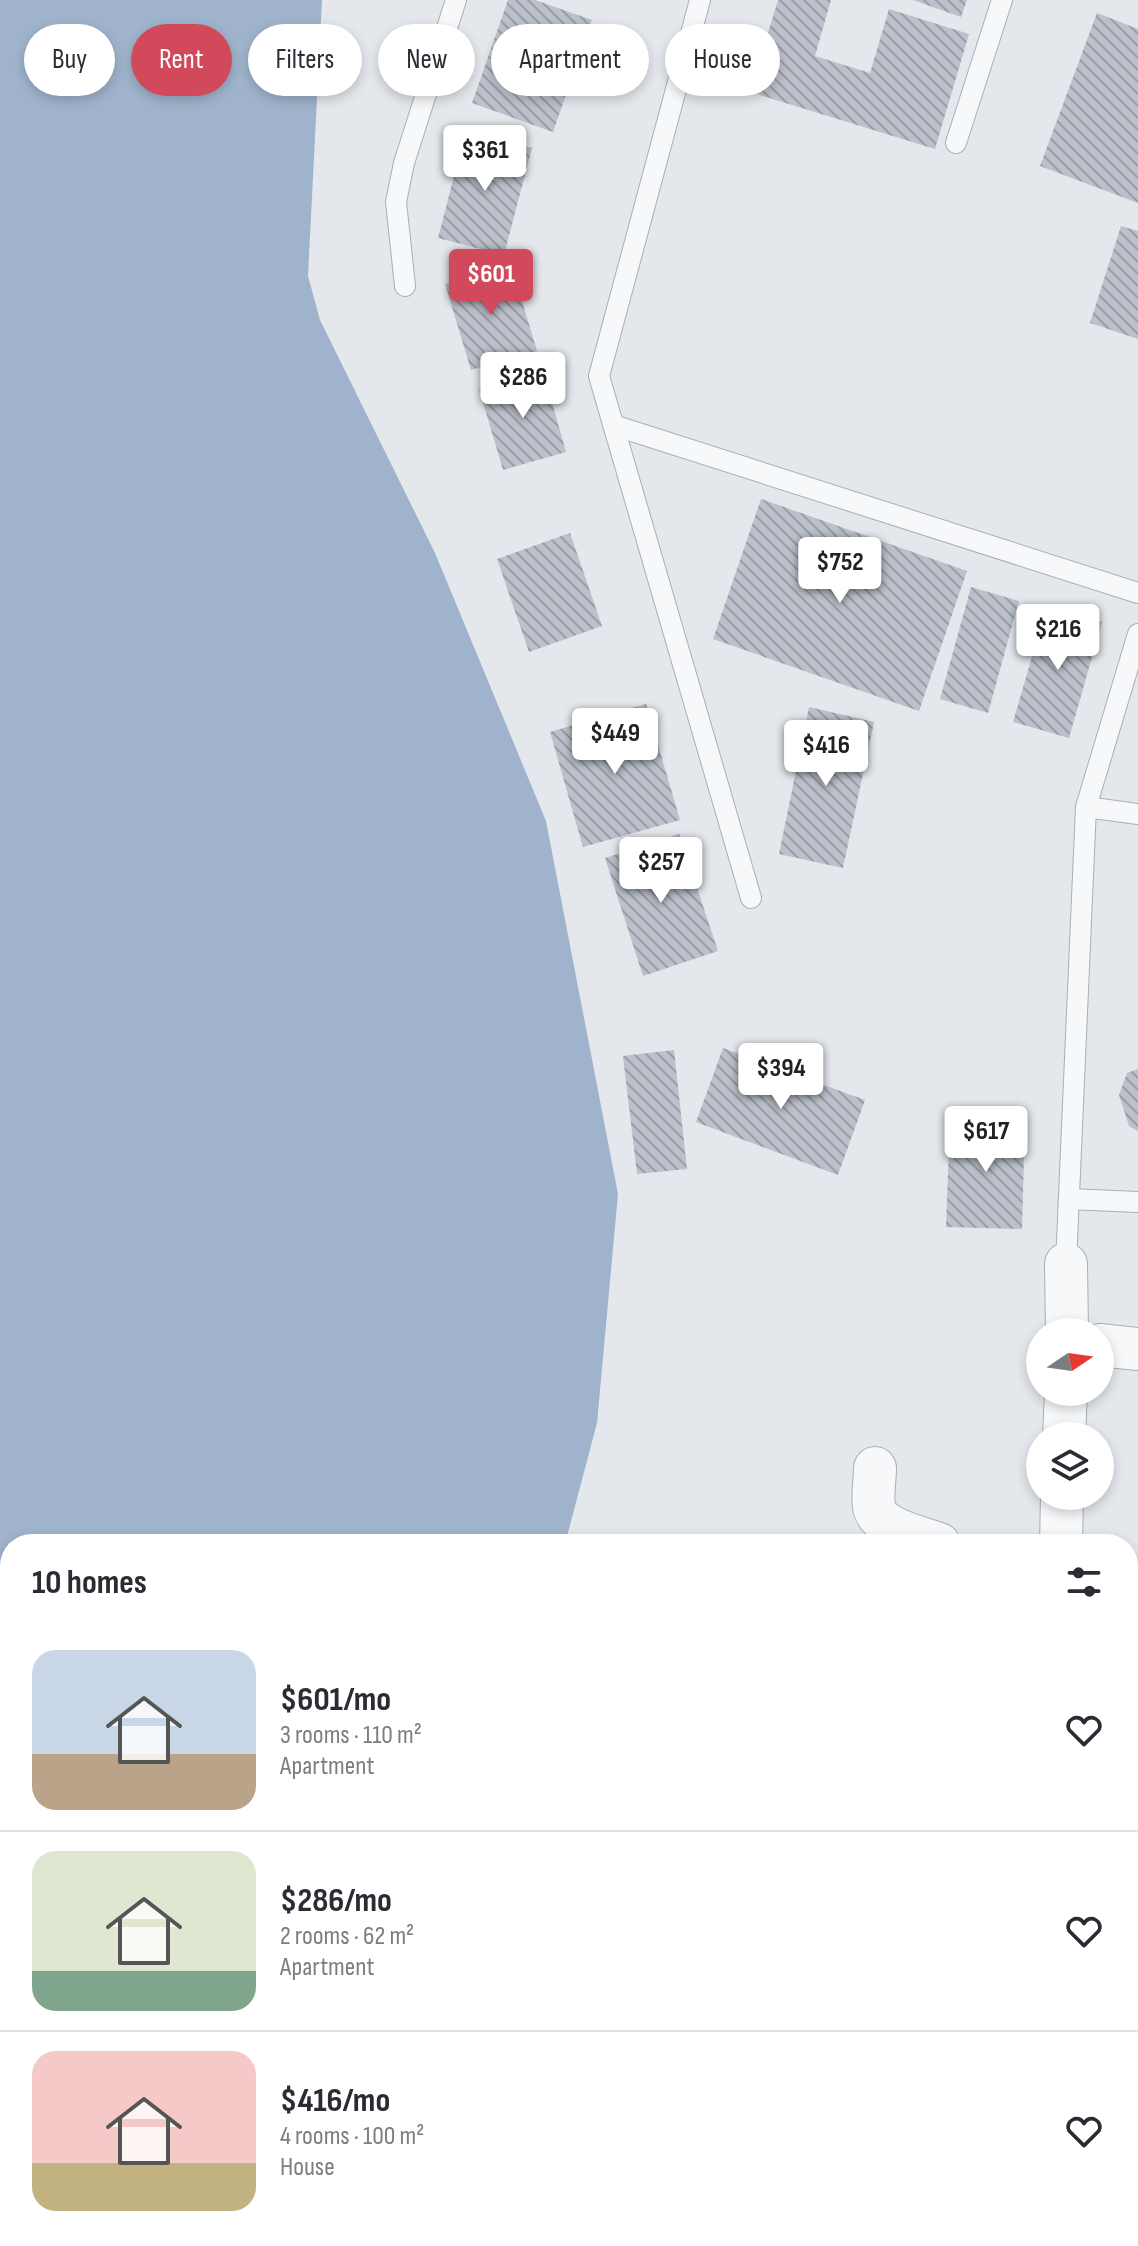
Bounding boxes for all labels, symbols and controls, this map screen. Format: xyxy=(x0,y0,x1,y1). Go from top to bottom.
chip: Buy xyxy=(24,24,115,96)
chip: Rent xyxy=(131,24,232,96)
chip: Filters xyxy=(248,24,362,96)
chip: New xyxy=(378,24,475,96)
chip: Apartment xyxy=(491,24,649,96)
chip: House xyxy=(665,24,780,96)
pin: $361 xyxy=(438,125,532,193)
text: $361 xyxy=(461,135,509,166)
pin: $601 xyxy=(444,249,538,317)
text: $601 xyxy=(467,259,515,290)
pin: $286 xyxy=(476,352,570,420)
text: $286 xyxy=(498,362,548,393)
pin: $752 xyxy=(793,537,887,605)
text: $752 xyxy=(816,547,864,578)
pin: $216 xyxy=(1011,604,1105,672)
text: $216 xyxy=(1034,614,1082,645)
pin: $449 xyxy=(568,708,662,776)
text: $449 xyxy=(590,718,640,749)
pin: $416 xyxy=(779,720,873,788)
text: $416 xyxy=(802,730,850,761)
pin: $257 xyxy=(614,837,708,905)
text: $257 xyxy=(637,847,685,878)
pin: $394 xyxy=(734,1043,828,1111)
text: $394 xyxy=(756,1053,806,1084)
pin: $617 xyxy=(939,1106,1033,1174)
text: $617 xyxy=(963,1116,1009,1147)
north arrow xyxy=(1026,1318,1114,1406)
map controls xyxy=(1026,1318,1114,1510)
button: layers xyxy=(1026,1422,1114,1510)
icon: filters xyxy=(1062,1560,1106,1604)
text: 10 homes xyxy=(32,1562,147,1603)
text: $601/mo xyxy=(280,1679,391,1720)
icon: home xyxy=(96,1682,192,1778)
icon: heart xyxy=(1062,1708,1106,1752)
text: 3 rooms · 110 m² xyxy=(280,1720,422,1751)
text: Apartment xyxy=(280,1751,374,1782)
text: $286/mo xyxy=(280,1880,392,1921)
icon: home xyxy=(96,1883,192,1979)
icon: heart xyxy=(1062,1909,1106,1953)
text: 2 rooms · 62 m² xyxy=(280,1921,414,1952)
text: Apartment xyxy=(280,1952,374,1983)
text: $416/mo xyxy=(280,2080,390,2121)
icon: home xyxy=(96,2083,192,2179)
icon: heart xyxy=(1062,2109,1106,2153)
text: 4 rooms · 100 m² xyxy=(280,2121,424,2152)
text: House xyxy=(280,2152,335,2183)

